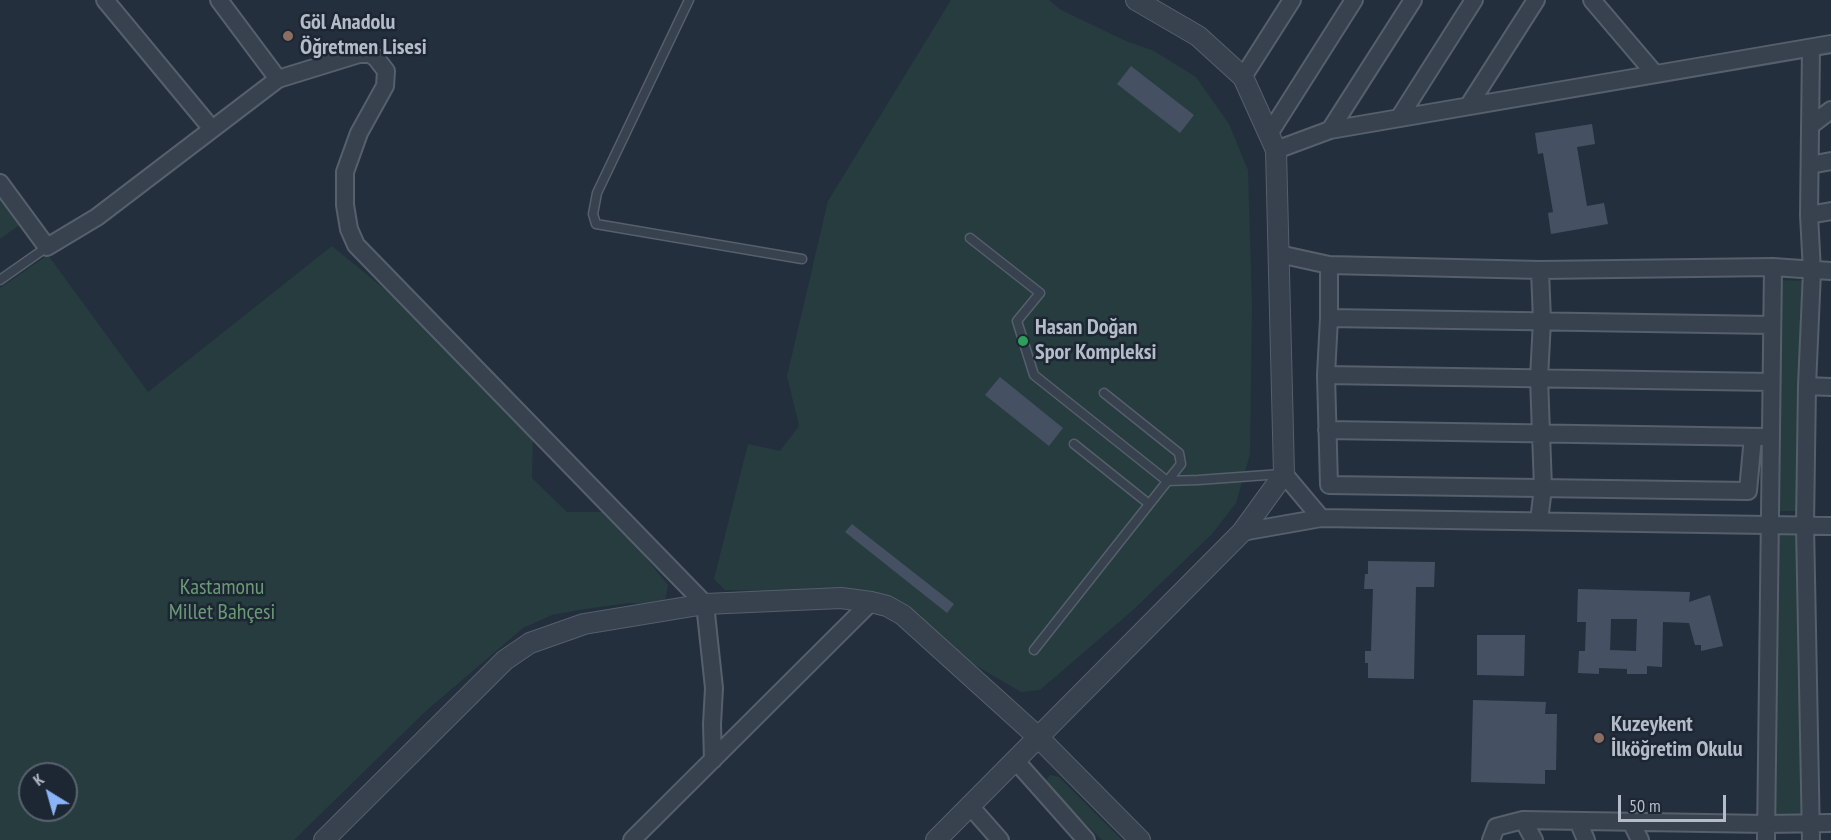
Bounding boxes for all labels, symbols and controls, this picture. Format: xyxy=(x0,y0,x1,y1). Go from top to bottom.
place label: Göl Anadolu Öğretmen Lisesi xyxy=(300,10,427,62)
marker: Göl Anadolu Öğretmen Lisesi xyxy=(281,29,295,43)
place label: Hasan Doğan Spor Kompleksi xyxy=(1035,315,1156,366)
marker: Hasan Doğan Spor Kompleksi xyxy=(1016,334,1030,348)
park label: Kastamonu Millet Bahçesi xyxy=(169,575,275,626)
place label: Kuzeykent İlköğretim Okulu xyxy=(1611,712,1742,764)
marker: Kuzeykent İlköğretim Okulu xyxy=(1592,731,1606,745)
north arrow xyxy=(18,762,78,822)
text: K xyxy=(29,769,48,790)
scale bar xyxy=(1621,783,1729,821)
text: 50 m xyxy=(1629,794,1661,817)

